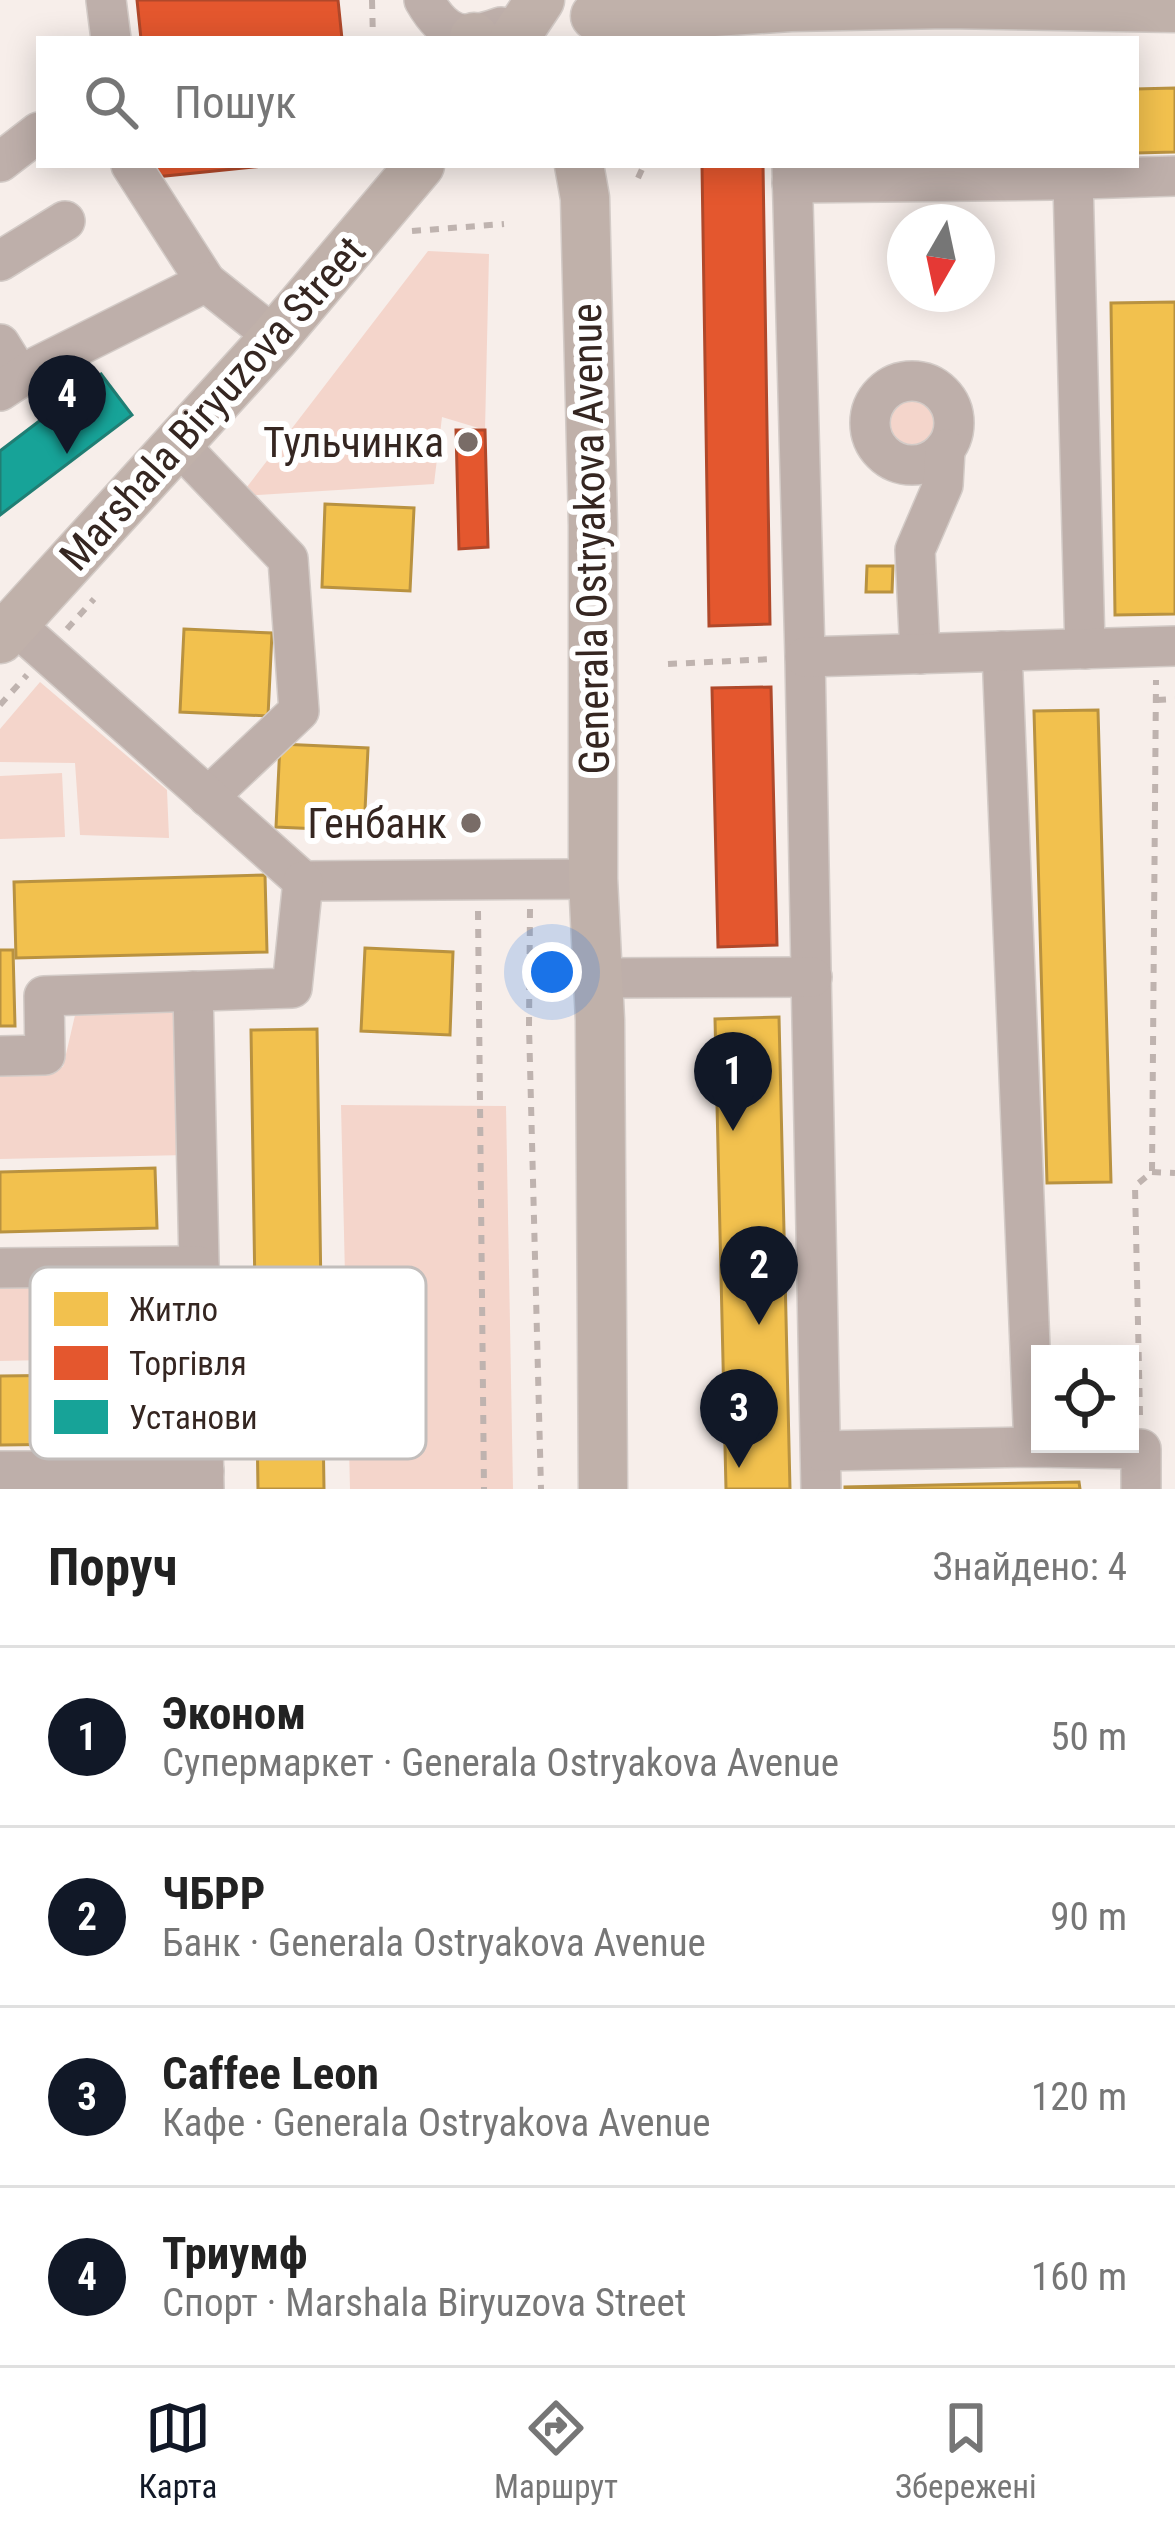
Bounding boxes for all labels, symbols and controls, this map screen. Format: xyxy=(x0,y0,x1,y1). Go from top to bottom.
search box xyxy=(36,36,1139,168)
icon: search xyxy=(78,69,144,135)
text: Пошук xyxy=(174,76,297,129)
north arrow xyxy=(887,204,995,312)
street label: Marshala Biryuzova Street xyxy=(50,226,375,580)
street label: Generala Ostryakova Avenue xyxy=(562,303,619,775)
pin: 4 xyxy=(28,355,106,454)
place label: Тульчинка xyxy=(263,418,444,467)
marker: Тульчинка xyxy=(455,429,481,455)
place label: Генбанк xyxy=(307,799,447,848)
marker: Генбанк xyxy=(458,810,484,836)
your location xyxy=(522,942,582,1002)
pin: 1 xyxy=(694,1032,772,1131)
pin: 2 xyxy=(720,1226,798,1325)
legend xyxy=(30,1267,426,1459)
text: Житло xyxy=(129,1290,218,1329)
text: Торгівля xyxy=(129,1344,247,1383)
map controls xyxy=(1031,1345,1139,1453)
button: locate xyxy=(1031,1345,1139,1453)
pin: 3 xyxy=(700,1369,778,1468)
text: Установи xyxy=(129,1398,258,1437)
text: Поруч xyxy=(48,1538,177,1597)
text: Знайдено: 4 xyxy=(933,1544,1127,1590)
text: Эконом xyxy=(162,1687,306,1740)
text: 1 xyxy=(77,1714,97,1760)
text: 50 m xyxy=(1050,1714,1127,1760)
text: Супермаркет · Generala Ostryakova Avenue xyxy=(162,1740,839,1786)
text: ЧБРР xyxy=(162,1867,265,1920)
text: 2 xyxy=(77,1894,97,1940)
text: 90 m xyxy=(1050,1894,1127,1940)
text: Банк · Generala Ostryakova Avenue xyxy=(162,1920,706,1966)
text: Caffee Leon xyxy=(162,2047,379,2100)
text: 3 xyxy=(77,2074,97,2120)
text: 120 m xyxy=(1031,2074,1127,2120)
text: Кафе · Generala Ostryakova Avenue xyxy=(162,2100,710,2146)
text: Триумф xyxy=(162,2227,308,2280)
text: 4 xyxy=(77,2254,97,2300)
text: 160 m xyxy=(1031,2254,1127,2300)
text: Спорт · Marshala Biryuzova Street xyxy=(162,2280,686,2326)
tab: Карта xyxy=(138,2395,217,2506)
tab: Маршрут xyxy=(494,2395,618,2506)
tab: Збережені xyxy=(895,2395,1037,2506)

